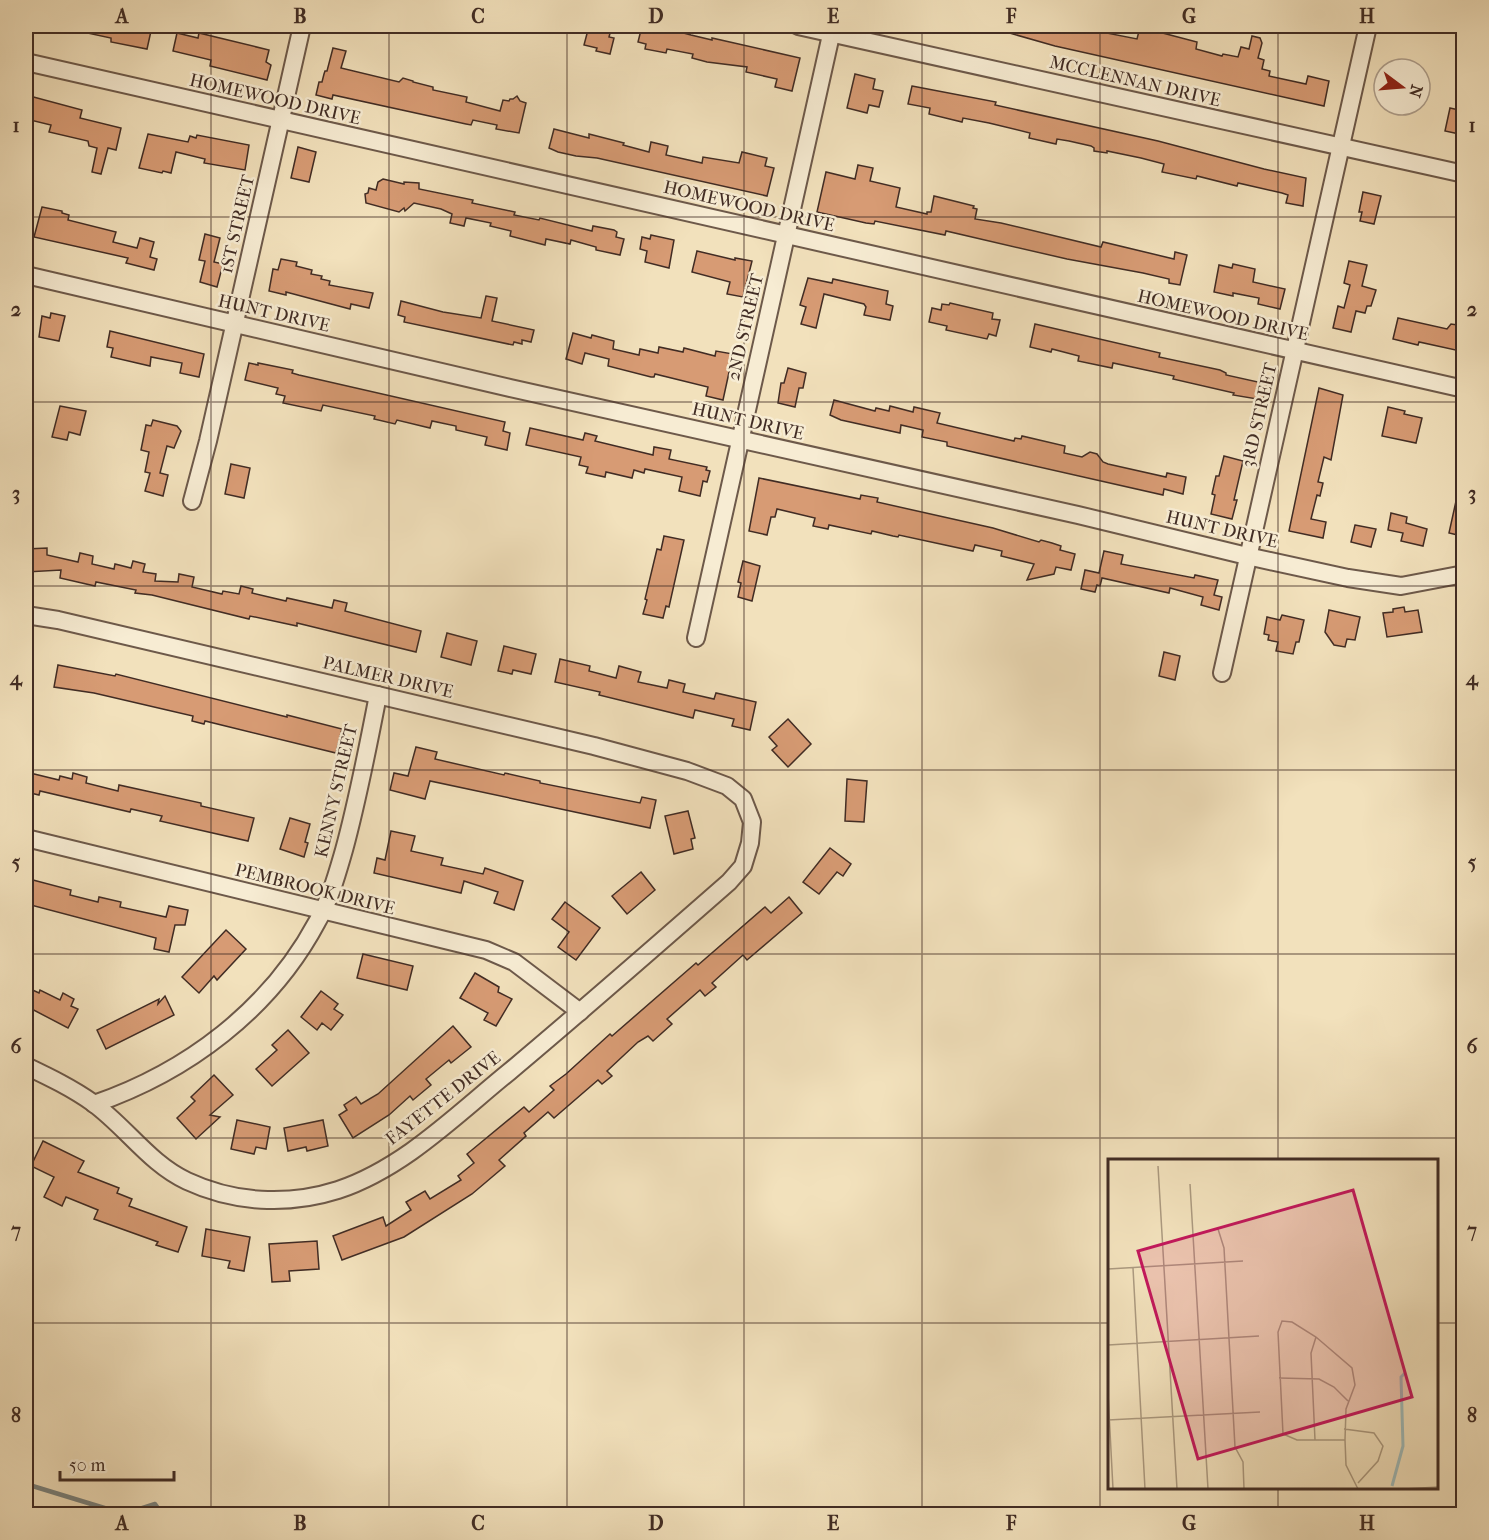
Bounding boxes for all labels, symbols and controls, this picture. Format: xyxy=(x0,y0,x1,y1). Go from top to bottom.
text: A xyxy=(114,5,130,28)
text: B xyxy=(293,5,307,28)
text: C xyxy=(471,5,485,28)
text: D xyxy=(648,5,664,28)
text: E xyxy=(827,5,839,28)
text: F xyxy=(1005,5,1017,28)
text: G xyxy=(1182,5,1196,28)
text: H xyxy=(1359,5,1375,28)
street label: MCCLENNAN DRIVE xyxy=(1047,52,1222,111)
north arrow xyxy=(1372,57,1432,117)
street label: HOMEWOOD DRIVE xyxy=(187,70,362,129)
text: N xyxy=(1405,83,1427,100)
text: 1 xyxy=(12,114,20,137)
text: 1 xyxy=(1468,114,1476,137)
street label: 1ST STREET xyxy=(216,172,259,275)
street label: HOMEWOOD DRIVE xyxy=(661,177,836,236)
street label: 2ND STREET xyxy=(723,271,768,383)
street label: HOMEWOOD DRIVE xyxy=(1135,286,1310,345)
street label: HUNT DRIVE xyxy=(216,290,332,337)
text: 2 xyxy=(11,298,21,321)
text: 2 xyxy=(1467,298,1477,321)
street label: 3RD STREET xyxy=(1237,360,1282,469)
street label: HUNT DRIVE xyxy=(690,398,806,445)
text: 3 xyxy=(12,482,20,505)
text: 3 xyxy=(1468,482,1476,505)
street label: HUNT DRIVE xyxy=(1164,506,1280,553)
street label: PALMER DRIVE xyxy=(321,652,455,703)
text: 4 xyxy=(9,667,23,691)
text: 4 xyxy=(1465,667,1479,691)
street label: KENNY STREET xyxy=(311,721,362,860)
text: 5 xyxy=(12,851,21,874)
text: 5 xyxy=(1468,851,1477,874)
street label: PEMBROOK DRIVE xyxy=(233,859,397,920)
text: 6 xyxy=(11,1035,23,1058)
text: 6 xyxy=(1467,1035,1479,1058)
street label: FAYETTE DRIVE xyxy=(382,1047,505,1150)
inset map xyxy=(1108,1159,1438,1489)
text: 7 xyxy=(10,1219,21,1242)
text: 7 xyxy=(1466,1219,1477,1242)
text: 8 xyxy=(11,1404,21,1427)
text: 8 xyxy=(1467,1404,1477,1427)
scale bar xyxy=(60,1444,174,1482)
text: 50 m xyxy=(69,1455,106,1476)
text: A xyxy=(114,1512,130,1535)
text: B xyxy=(293,1512,307,1535)
text: C xyxy=(471,1512,485,1535)
text: D xyxy=(648,1512,664,1535)
text: E xyxy=(827,1512,839,1535)
text: F xyxy=(1005,1512,1017,1535)
text: G xyxy=(1182,1512,1196,1535)
text: H xyxy=(1359,1512,1375,1535)

